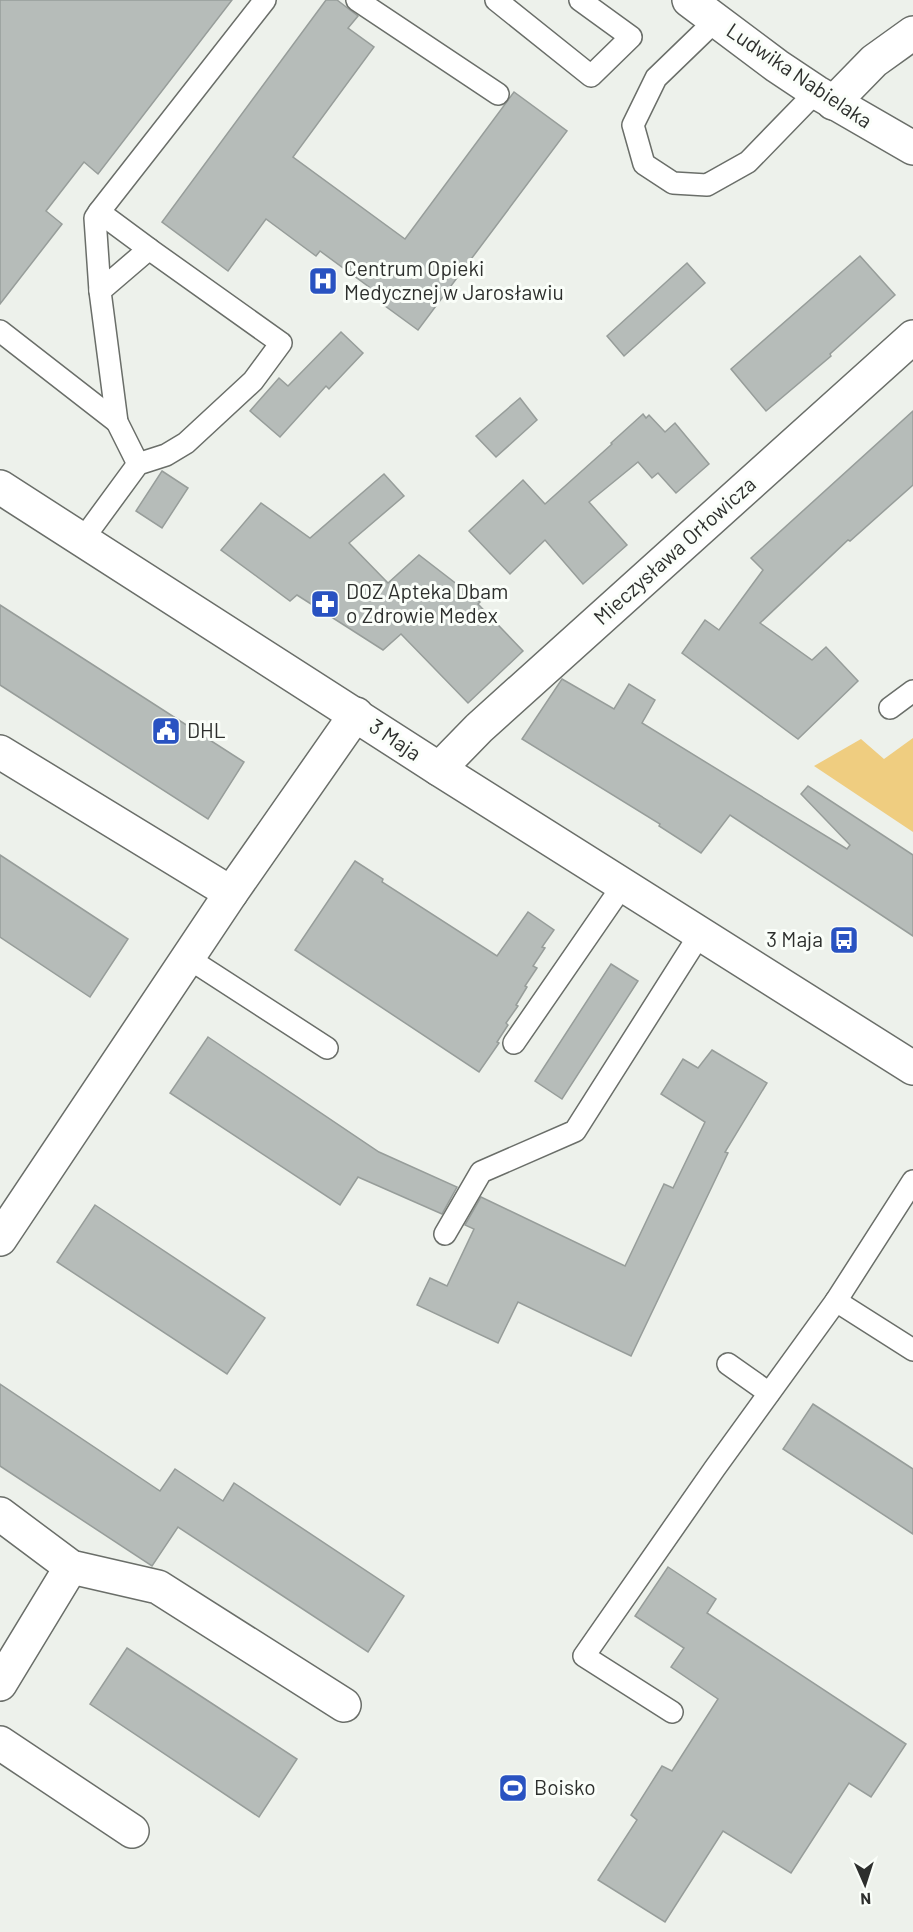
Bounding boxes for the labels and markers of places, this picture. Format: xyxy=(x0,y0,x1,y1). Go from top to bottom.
place label: Centrum Opieki Medycznej w Jarosławiu xyxy=(344,255,564,304)
hospital icon: Centrum Opieki Medycznej w Jarosławiu xyxy=(307,265,339,297)
place label: DOZ Apteka Dbam o Zdrowie Medex xyxy=(346,578,508,627)
pharmacy icon: DOZ Apteka Dbam o Zdrowie Medex xyxy=(309,588,341,620)
public building icon: DHL xyxy=(150,715,182,747)
place label: DHL xyxy=(187,717,226,742)
bus stop icon: 3 Maja xyxy=(828,924,860,956)
place label: 3 Maja xyxy=(766,926,823,951)
sports icon: Boisko xyxy=(497,1772,529,1804)
place label: Boisko xyxy=(534,1774,596,1799)

